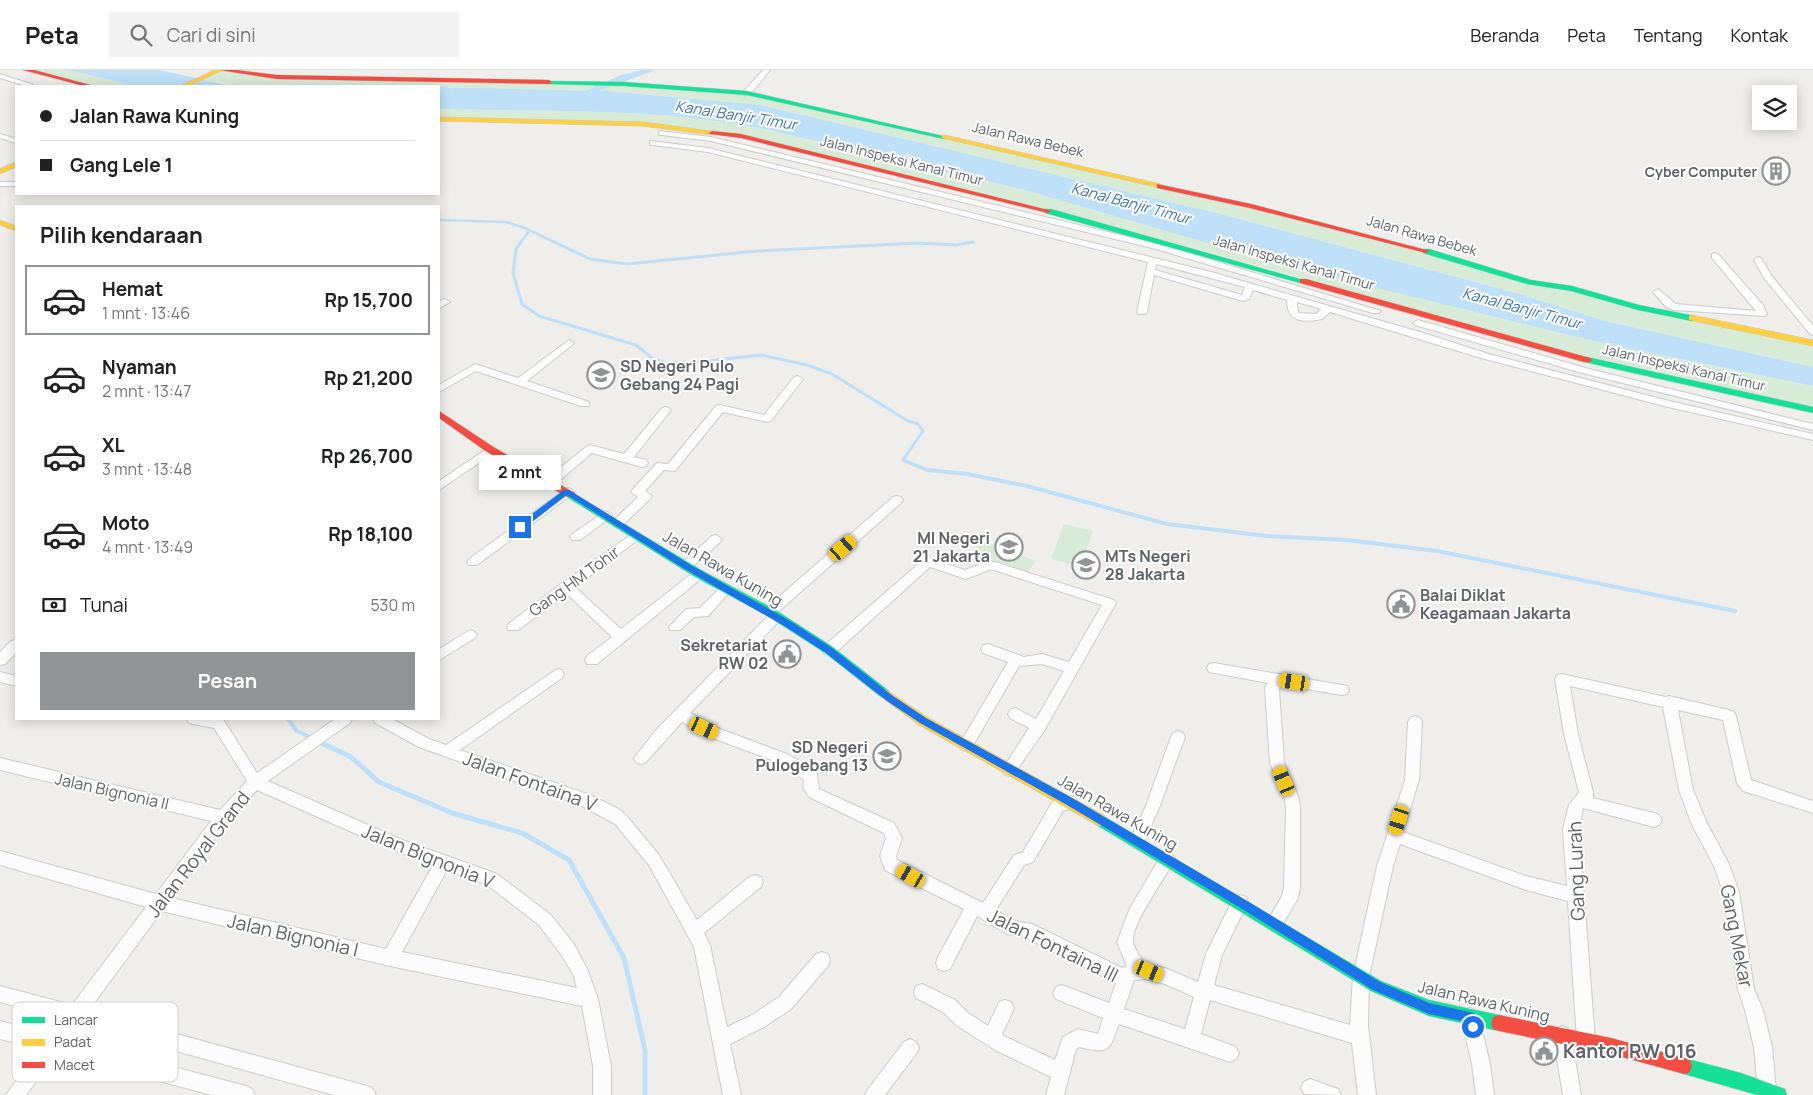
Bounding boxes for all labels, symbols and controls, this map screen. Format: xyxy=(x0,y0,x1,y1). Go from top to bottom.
search box xyxy=(109,12,459,57)
text: Peta xyxy=(25,18,79,51)
icon: search xyxy=(127,21,155,49)
text: Cari di sini xyxy=(167,22,256,48)
text: Beranda xyxy=(1470,23,1539,47)
text: Peta xyxy=(1567,23,1606,47)
text: Tentang xyxy=(1634,23,1703,47)
text: Kontak xyxy=(1731,23,1788,47)
map controls xyxy=(1752,85,1797,130)
button: layers xyxy=(1752,85,1797,130)
water label: Kanal Banjir Timur xyxy=(674,95,801,135)
text: Jalan Rawa Kuning xyxy=(70,103,239,129)
street label: Jalan Rawa Bebek xyxy=(970,117,1087,161)
street label: Jalan Inspeksi Kanal Timur xyxy=(819,131,985,189)
text: Gang Lele 1 xyxy=(70,152,173,178)
building icon: Cyber Computer xyxy=(1761,156,1791,186)
place label: Cyber Computer xyxy=(1645,162,1757,181)
water label: Kanal Banjir Timur xyxy=(1069,177,1195,230)
street label: Jalan Rawa Bebek xyxy=(1365,210,1480,260)
text: Pilih kendaraan xyxy=(40,220,203,250)
street label: Jalan Inspeksi Kanal Timur xyxy=(1211,230,1377,294)
text: Hemat xyxy=(102,276,163,302)
icon: car xyxy=(42,278,87,323)
water label: Kanal Banjir Timur xyxy=(1460,282,1586,335)
text: Rp 15,700 xyxy=(325,287,413,313)
text: 1 mnt · 13:46 xyxy=(102,302,190,324)
street label: Jalan Inspeksi Kanal Timur xyxy=(1600,339,1768,395)
text: Nyaman xyxy=(102,354,177,380)
place label: SD Negeri Pulo Gebang 24 Pagi xyxy=(620,355,739,395)
icon: car xyxy=(42,356,87,401)
school or university icon: SD Negeri Pulo Gebang 24 Pagi xyxy=(586,360,616,390)
text: Rp 21,200 xyxy=(324,365,413,391)
text: 2 mnt · 13:47 xyxy=(102,380,191,402)
text: XL xyxy=(102,432,125,458)
icon: car xyxy=(42,434,87,479)
text: Rp 26,700 xyxy=(321,443,413,469)
callout: 2 mnt xyxy=(479,454,561,490)
text: 3 mnt · 13:48 xyxy=(102,458,192,480)
text: 2 mnt xyxy=(498,461,542,483)
text: Moto xyxy=(102,510,149,536)
icon: car xyxy=(42,512,87,557)
route end xyxy=(509,516,531,538)
text: Rp 18,100 xyxy=(328,521,413,547)
street label: Jalan Rawa Kuning xyxy=(659,525,787,611)
place label: MI Negeri 21 Jakarta xyxy=(913,527,990,567)
car xyxy=(826,532,859,564)
school or university icon: MI Negeri 21 Jakarta xyxy=(994,532,1024,562)
text: 4 mnt · 13:49 xyxy=(102,536,193,558)
street label: Gang HM Tohir xyxy=(524,541,624,621)
place label: MTs Negeri 28 Jakarta xyxy=(1105,545,1191,585)
school or university icon: MTs Negeri 28 Jakarta xyxy=(1071,550,1101,580)
place label: Balai Diklat Keagamaan Jakarta xyxy=(1420,584,1571,624)
public building icon: Balai Diklat Keagamaan Jakarta xyxy=(1386,589,1416,619)
icon: cash xyxy=(40,591,68,619)
text: Tunai xyxy=(80,592,128,618)
text: 530 m xyxy=(370,594,415,616)
place label: Sekretariat RW 02 xyxy=(680,634,768,674)
public building icon: Sekretariat RW 02 xyxy=(772,639,802,669)
button: Pesan xyxy=(40,652,415,710)
car xyxy=(1278,672,1309,692)
car xyxy=(687,715,720,741)
place label: SD Negeri Pulogebang 13 xyxy=(755,736,868,776)
school or university icon: SD Negeri Pulogebang 13 xyxy=(872,741,902,771)
street label: Jalan Fontaina V xyxy=(459,745,601,818)
car xyxy=(1271,764,1296,798)
street label: Jalan Bignonia II xyxy=(53,767,171,815)
street label: Jalan Rawa Kuning xyxy=(1054,769,1182,855)
street label: Jalan Royal Grand xyxy=(140,785,256,923)
car xyxy=(1387,803,1410,837)
street label: Jalan Bignonia V xyxy=(358,818,499,895)
street label: Gang Lurah xyxy=(1561,821,1591,921)
car xyxy=(894,862,927,890)
street label: Gang Mekar xyxy=(1714,882,1760,990)
street label: Jalan Fontaina III xyxy=(983,902,1123,988)
street label: Jalan Bignonia I xyxy=(225,907,361,963)
car xyxy=(1132,958,1165,984)
street label: Jalan Rawa Kuning xyxy=(1416,975,1552,1027)
legend xyxy=(12,1002,178,1082)
text: Lancar xyxy=(54,1010,98,1029)
route start xyxy=(1462,1016,1484,1038)
text: Padat xyxy=(54,1032,92,1051)
public building icon: Kantor RW 016 xyxy=(1529,1036,1559,1066)
place label: Kantor RW 016 xyxy=(1563,1038,1696,1064)
text: Macet xyxy=(54,1055,95,1074)

